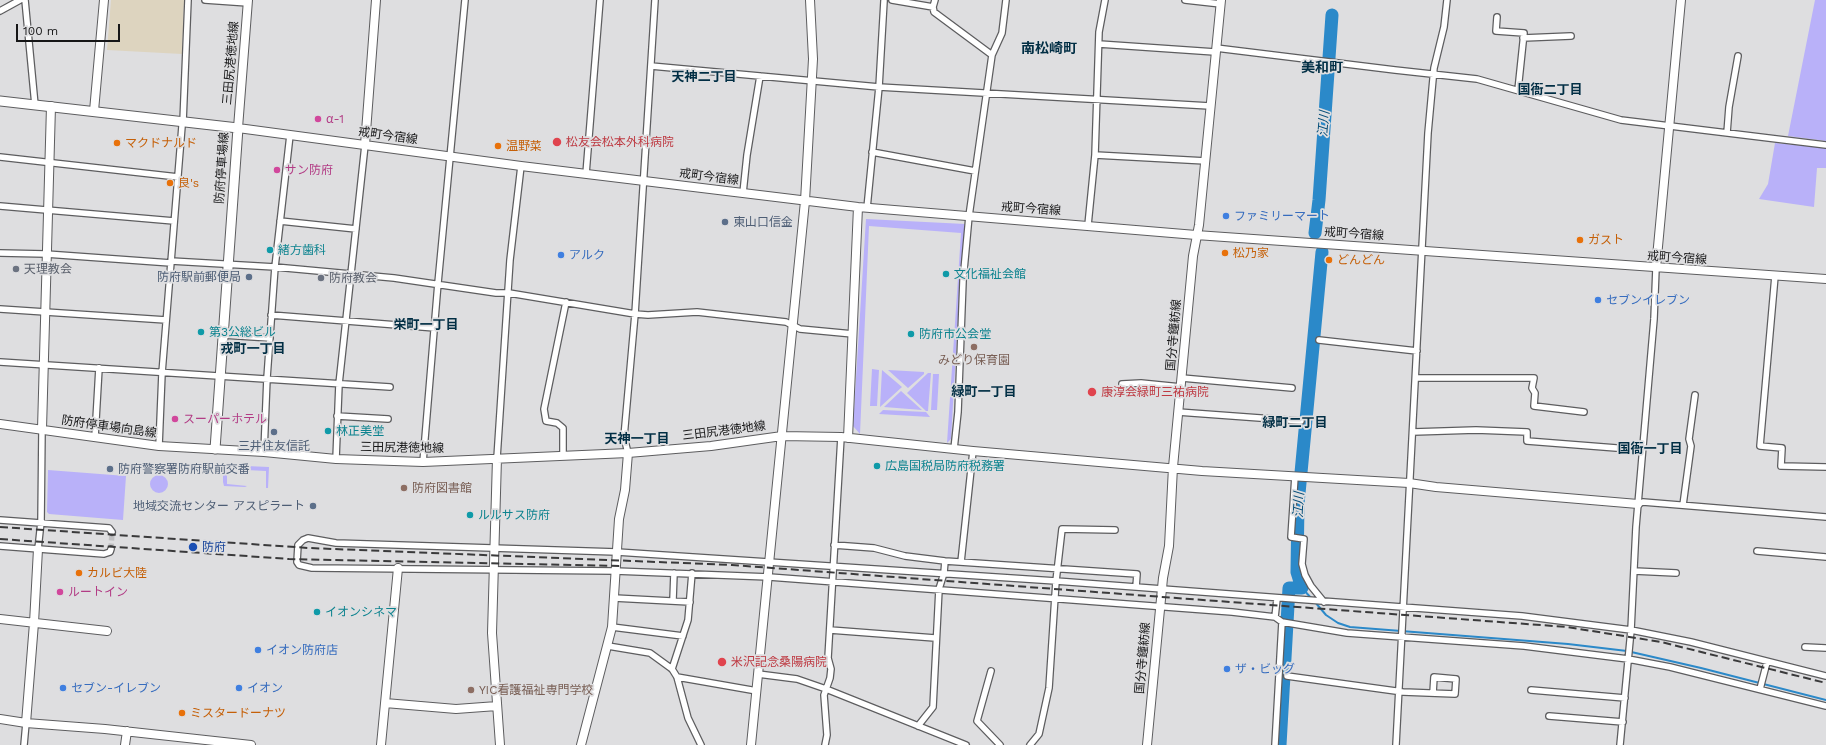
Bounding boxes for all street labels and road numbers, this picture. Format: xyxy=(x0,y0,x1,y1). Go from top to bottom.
street label: 三田尻港徳地線 xyxy=(220,21,242,105)
street label: 戒町今宿線 xyxy=(357,125,419,147)
street label: 防府停車場線 xyxy=(212,132,232,204)
street label: 戒町今宿線 xyxy=(678,166,740,188)
street label: 戒町今宿線 xyxy=(1001,200,1061,218)
street label: 戒町今宿線 xyxy=(1324,225,1384,243)
street label: 戒町今宿線 xyxy=(1647,249,1707,267)
street label: 国分寺鐘紡線 xyxy=(1164,299,1184,371)
street label: 防府停車場向島線 xyxy=(60,413,158,441)
street label: 三田尻港徳地線 xyxy=(681,419,767,443)
street label: 三田尻港徳地線 xyxy=(360,440,444,456)
street label: 国分寺鐘紡線 xyxy=(1133,622,1153,694)

